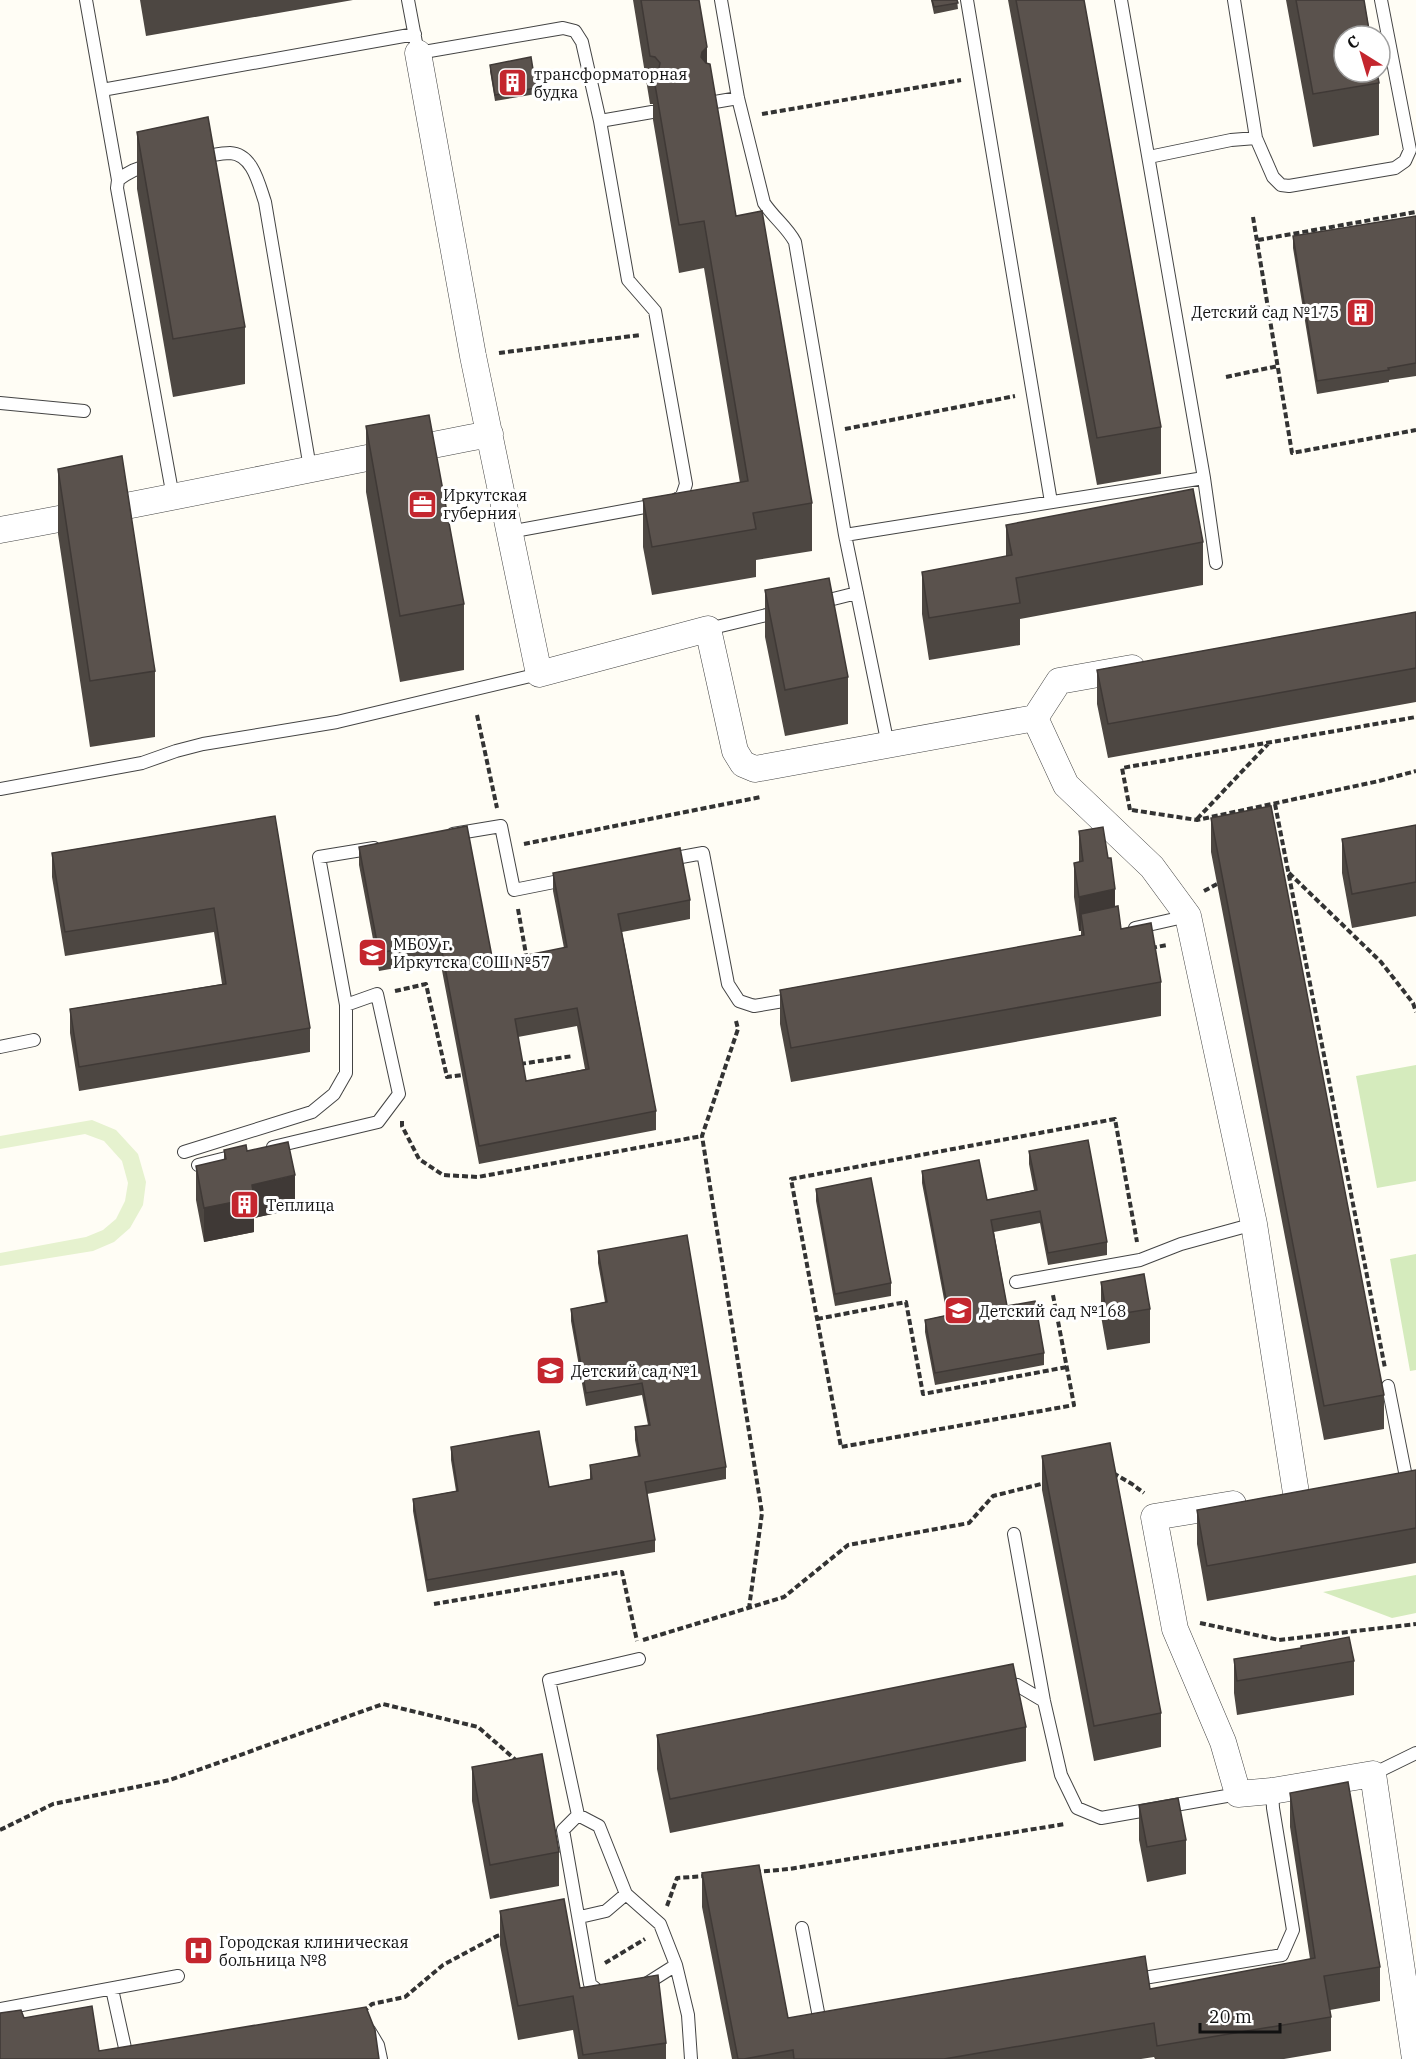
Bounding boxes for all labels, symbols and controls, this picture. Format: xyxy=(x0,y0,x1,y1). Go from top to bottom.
north arrow xyxy=(1332,24,1392,84)
text: С xyxy=(1343,31,1363,53)
place label: трансформаторная будка xyxy=(534,64,688,102)
building icon: трансформаторная будка xyxy=(497,67,529,99)
building icon: Детский сад №175 xyxy=(1344,296,1376,328)
place label: Детский сад №175 xyxy=(1192,302,1339,322)
place label: Иркутская губерния xyxy=(443,485,527,523)
office icon: Иркутская губерния xyxy=(406,488,438,520)
place label: МБОУ г. Иркутска СОШ №57 xyxy=(393,934,550,972)
school or university icon: МБОУ г. Иркутска СОШ №57 xyxy=(356,937,388,969)
building icon: Теплица xyxy=(229,1189,261,1221)
place label: Теплица xyxy=(266,1195,335,1215)
school or university icon: Детский сад №168 xyxy=(942,1295,974,1327)
place label: Детский сад №168 xyxy=(979,1301,1126,1321)
school or university icon: Детский сад №1 xyxy=(534,1355,566,1387)
place label: Детский сад №1 xyxy=(571,1361,699,1381)
place label: Городская клиническая больница №8 xyxy=(219,1932,409,1970)
hospital icon: Городская клиническая больница №8 xyxy=(182,1935,214,1967)
scale bar xyxy=(1200,1996,1280,2034)
text: 20 m xyxy=(1209,2005,1252,2028)

